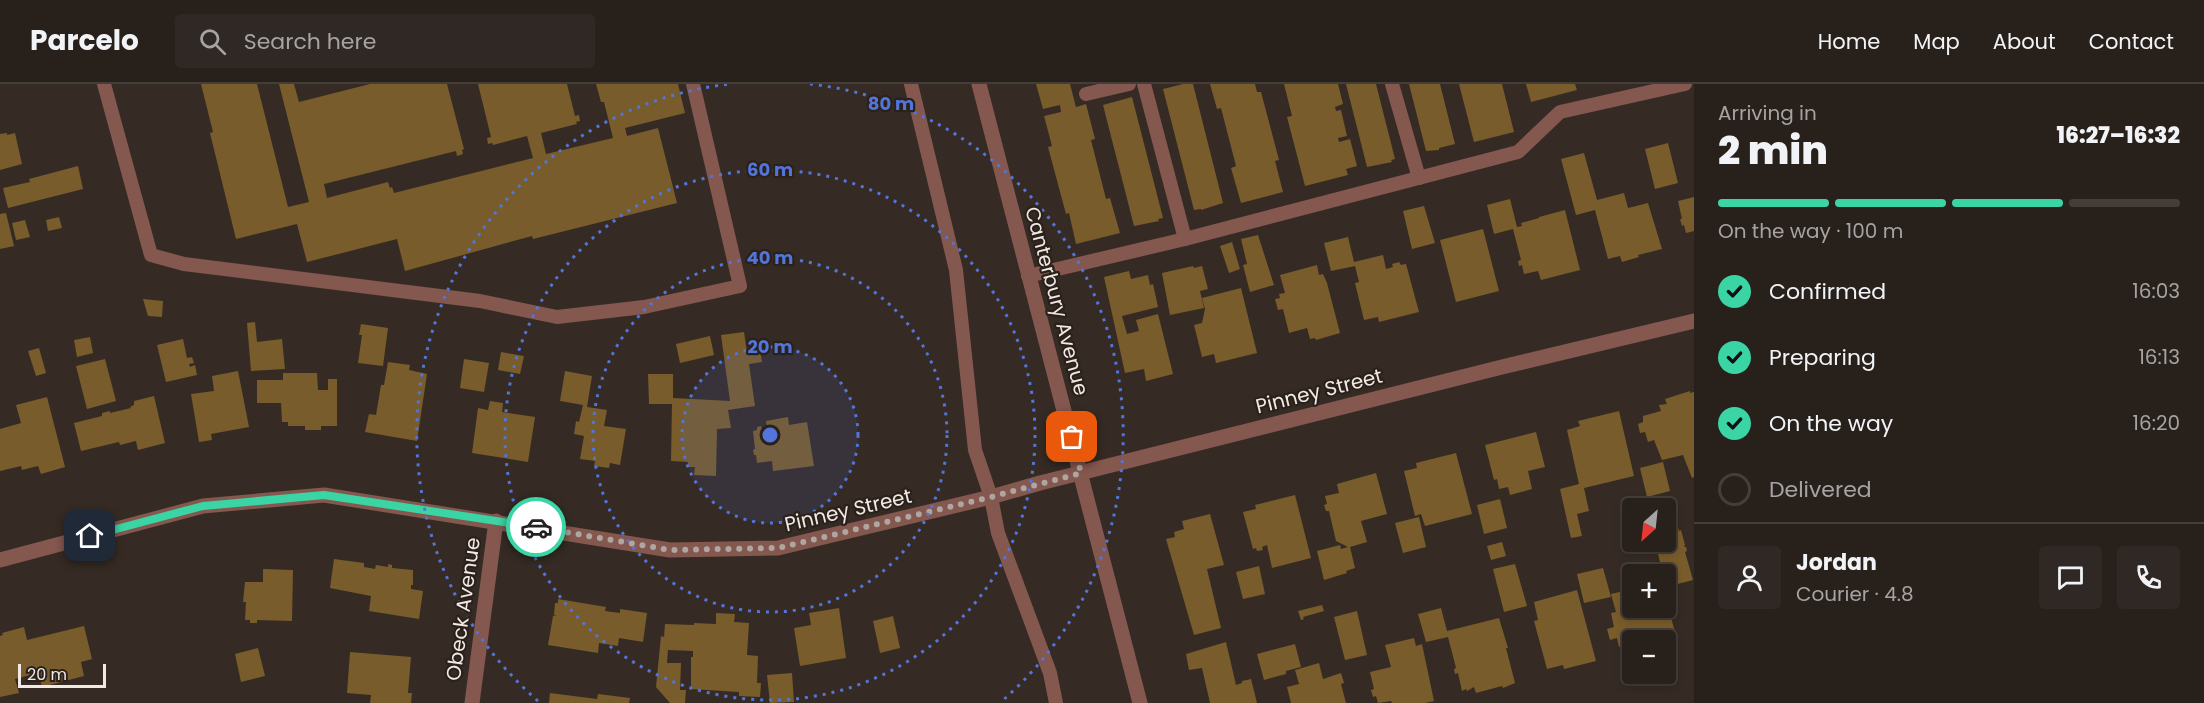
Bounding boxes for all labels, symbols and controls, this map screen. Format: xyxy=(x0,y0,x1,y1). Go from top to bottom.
search box xyxy=(175,14,595,68)
text: Parcelo xyxy=(30,21,139,60)
icon: search xyxy=(196,25,229,58)
text: Search here xyxy=(244,26,376,57)
text: Home xyxy=(1818,27,1880,56)
text: Map xyxy=(1913,27,1960,56)
text: About xyxy=(1993,27,2056,56)
text: Contact xyxy=(2089,27,2174,56)
text: 80 m xyxy=(868,91,914,116)
text: Arriving in xyxy=(1718,99,1817,127)
text: 16:27–16:32 xyxy=(2057,120,2180,151)
text: 2 min xyxy=(1718,123,1828,178)
text: 60 m xyxy=(747,157,793,182)
street label: Canterbury Avenue xyxy=(1018,203,1096,399)
text: On the way · 100 m xyxy=(1718,217,1903,245)
text: 40 m xyxy=(747,245,793,270)
icon: check xyxy=(1718,275,1751,308)
text: Confirmed xyxy=(1769,276,1886,307)
text: 16:03 xyxy=(2132,277,2180,305)
text: 20 m xyxy=(748,334,792,359)
icon: check xyxy=(1718,341,1751,374)
text: Preparing xyxy=(1769,342,1876,373)
text: 16:13 xyxy=(2138,343,2180,371)
street label: Pinney Street xyxy=(1253,362,1385,420)
icon: check xyxy=(1718,407,1751,440)
text: On the way xyxy=(1769,408,1893,439)
text: 16:20 xyxy=(2133,409,2180,437)
pin xyxy=(1046,411,1097,462)
icon: bag xyxy=(1055,420,1088,453)
centre of rings xyxy=(760,425,780,445)
text: Delivered xyxy=(1769,474,1872,505)
street label: Pinney Street xyxy=(782,482,914,538)
courier xyxy=(506,497,566,557)
north arrow xyxy=(1622,498,1676,552)
map controls xyxy=(1622,498,1676,684)
pin xyxy=(64,510,115,561)
icon: car xyxy=(520,511,553,544)
icon: home xyxy=(73,519,106,552)
street label: Obeck Avenue xyxy=(439,535,487,683)
button: person xyxy=(1718,546,1781,609)
button: chat xyxy=(2039,546,2102,609)
button: phone xyxy=(2117,546,2180,609)
text: Jordan xyxy=(1796,547,1877,578)
button: + xyxy=(1622,564,1676,618)
text: Courier · 4.8 xyxy=(1796,580,1914,608)
button: − xyxy=(1622,630,1676,684)
scale bar xyxy=(18,661,106,688)
text: 20 m xyxy=(27,663,67,686)

